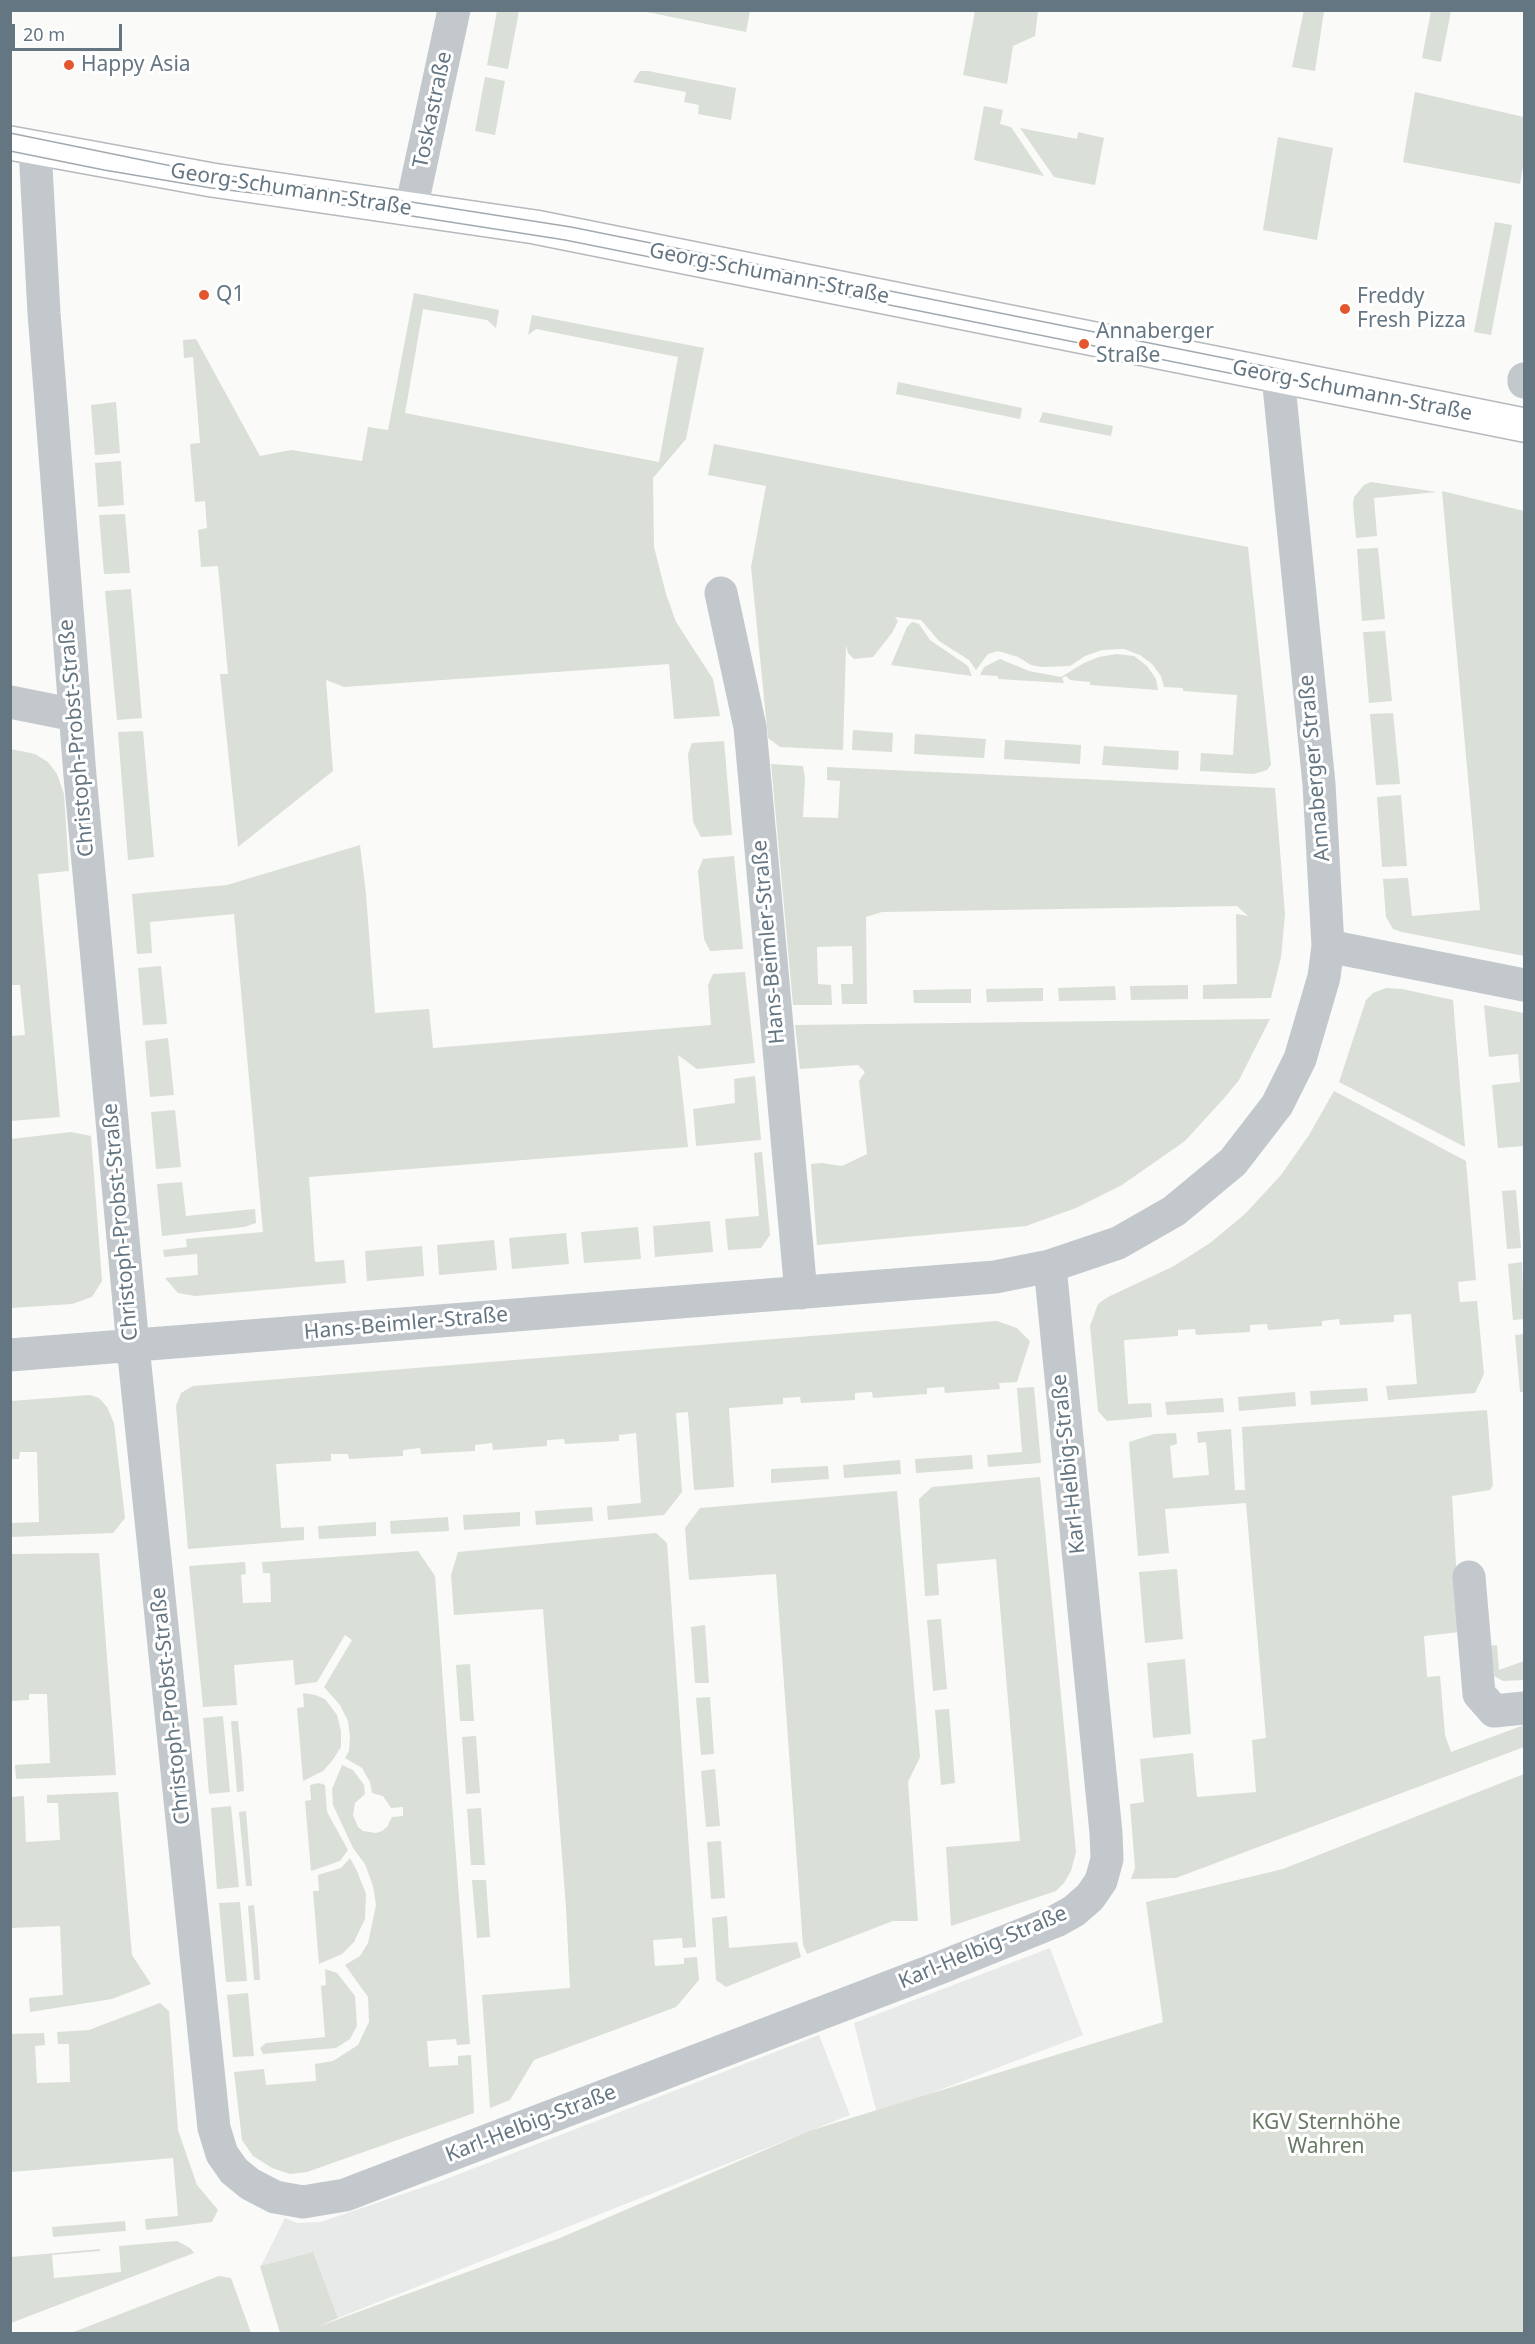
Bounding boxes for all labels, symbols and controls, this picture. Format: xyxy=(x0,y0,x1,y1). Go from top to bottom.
scale bar xyxy=(15,12,124,50)
text: 20 m xyxy=(23,22,65,46)
street label: Toskastraße xyxy=(408,49,458,171)
place label: Happy Asia xyxy=(81,52,191,78)
marker: Happy Asia xyxy=(62,58,76,72)
street label: Georg-Schumann-Straße xyxy=(169,158,413,222)
street label: Georg-Schumann-Straße xyxy=(647,238,891,310)
place label: Q1 xyxy=(216,282,244,308)
place label: Freddy Fresh Pizza xyxy=(1357,284,1466,334)
marker: Q1 xyxy=(197,288,211,302)
marker: Freddy Fresh Pizza xyxy=(1338,302,1352,316)
place label: Annaberger Straße xyxy=(1096,319,1214,369)
marker: Annaberger Straße xyxy=(1077,337,1091,351)
street label: Georg-Schumann-Straße xyxy=(1230,355,1474,427)
street label: Christoph-Probst-Straße xyxy=(54,618,100,858)
street label: Annaberger Straße xyxy=(1294,674,1336,862)
street label: Hans-Beimler-Straße xyxy=(748,839,790,1045)
street label: Christoph-Probst-Straße xyxy=(98,1102,144,1342)
street label: Hans-Beimler-Straße xyxy=(303,1303,509,1345)
street label: Karl-Helbig-Straße xyxy=(1047,1373,1091,1555)
street label: Christoph-Probst-Straße xyxy=(146,1586,196,1826)
street label: Karl-Helbig-Straße xyxy=(895,1901,1071,1995)
street label: Karl-Helbig-Straße xyxy=(442,2080,620,2168)
park label: KGV Sternhöhe Wahren xyxy=(1251,2110,1401,2160)

